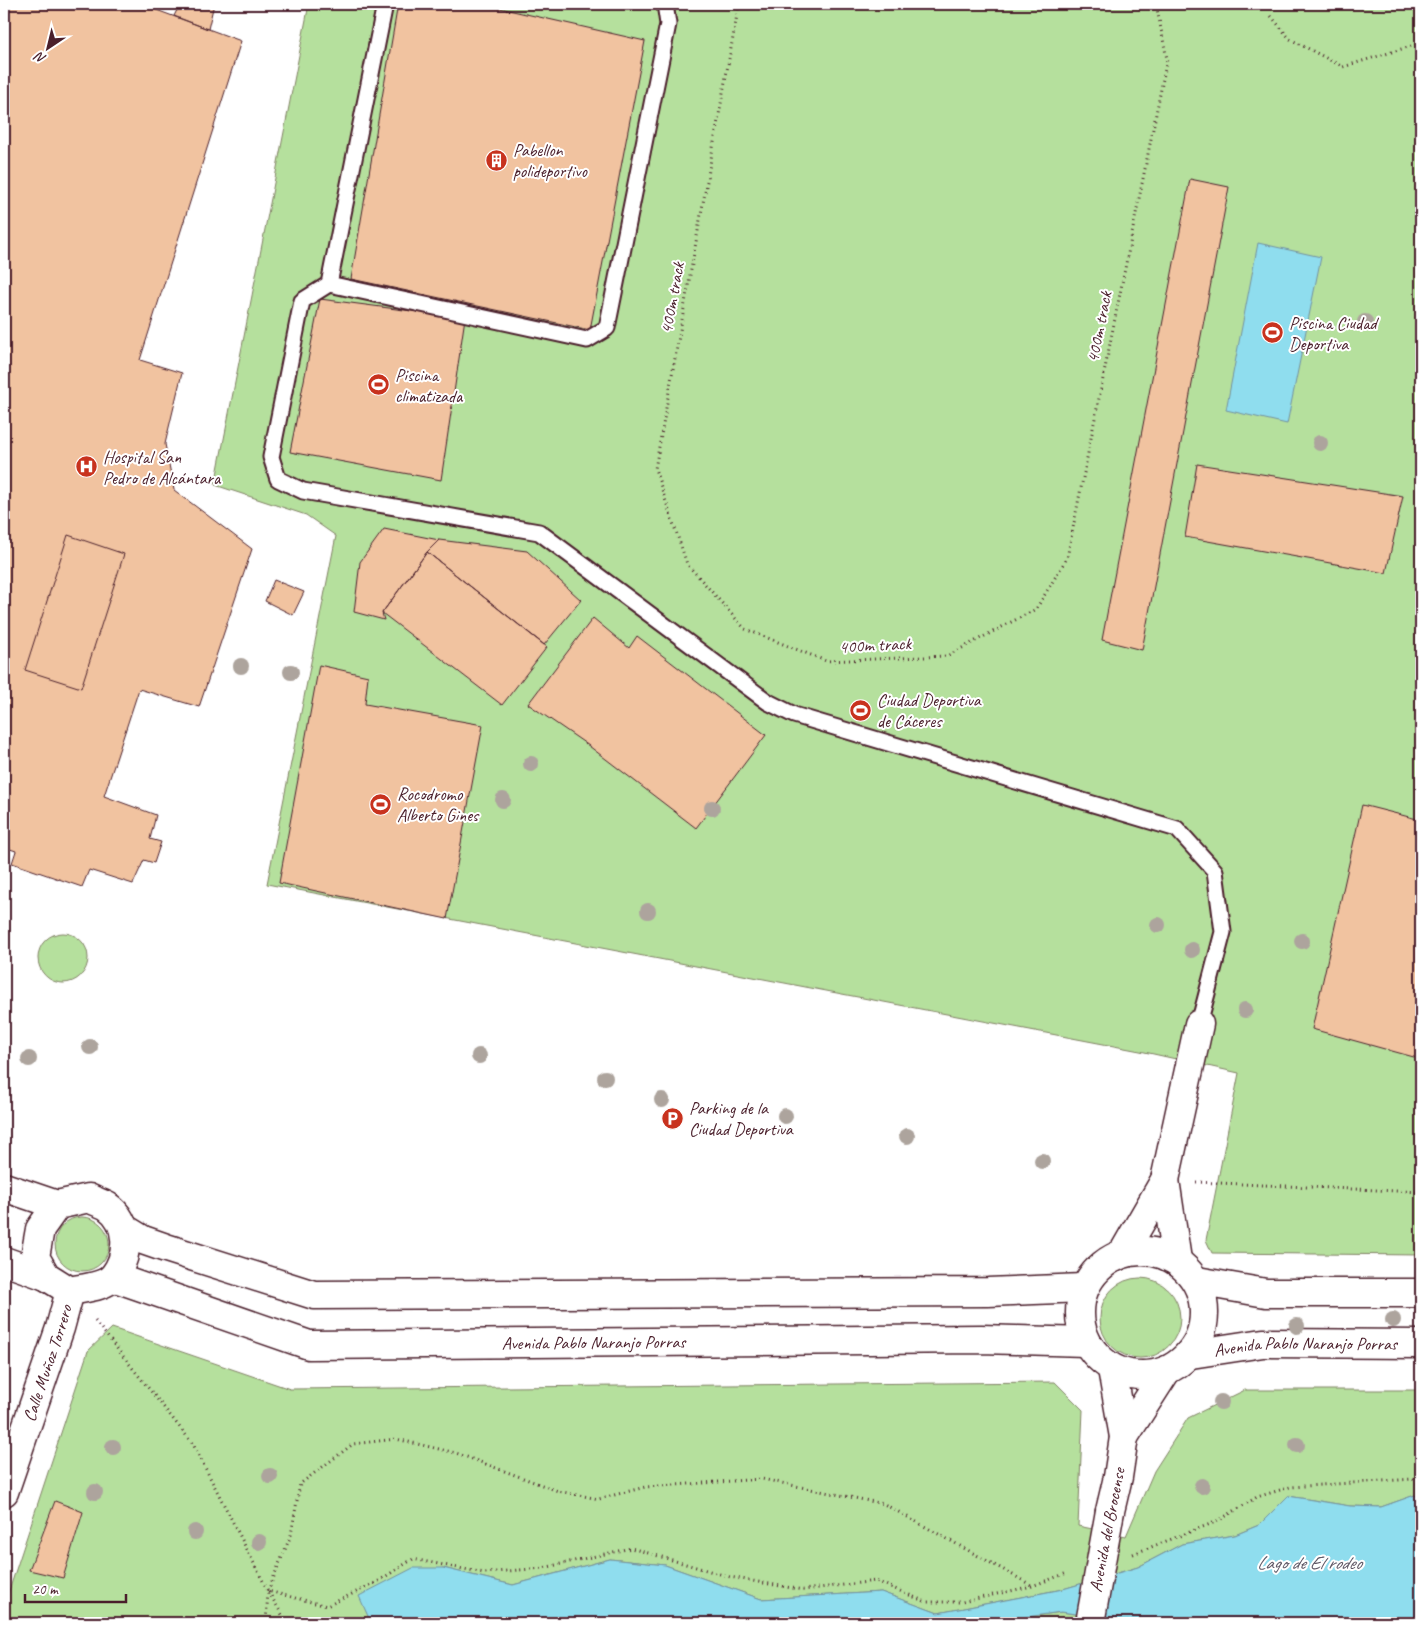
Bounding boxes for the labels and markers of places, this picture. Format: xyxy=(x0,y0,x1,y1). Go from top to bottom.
place label: Pabellon polideportivo xyxy=(513,139,588,182)
building icon: Pabellon polideportivo xyxy=(485,148,509,172)
place label: Piscina Ciudad Deportiva xyxy=(1289,312,1380,355)
sports icon: Piscina Ciudad Deportiva xyxy=(1261,321,1285,345)
place label: Piscina climatizada xyxy=(395,364,464,407)
sports icon: Piscina climatizada xyxy=(367,373,391,397)
place label: Hospital San Pedro de Alcántara xyxy=(103,446,222,489)
hospital icon: Hospital San Pedro de Alcántara xyxy=(75,455,99,479)
place label: Ciudad Deportiva de Cáceres xyxy=(877,689,982,732)
sports icon: Ciudad Deportiva de Cáceres xyxy=(849,698,873,722)
place label: Rocodromo Alberto Gines xyxy=(397,783,480,826)
sports icon: Rocodromo Alberto Gines xyxy=(369,792,393,816)
place label: Parking de la Ciudad Deportiva xyxy=(689,1097,794,1140)
parking icon: Parking de la Ciudad Deportiva xyxy=(661,1106,685,1130)

